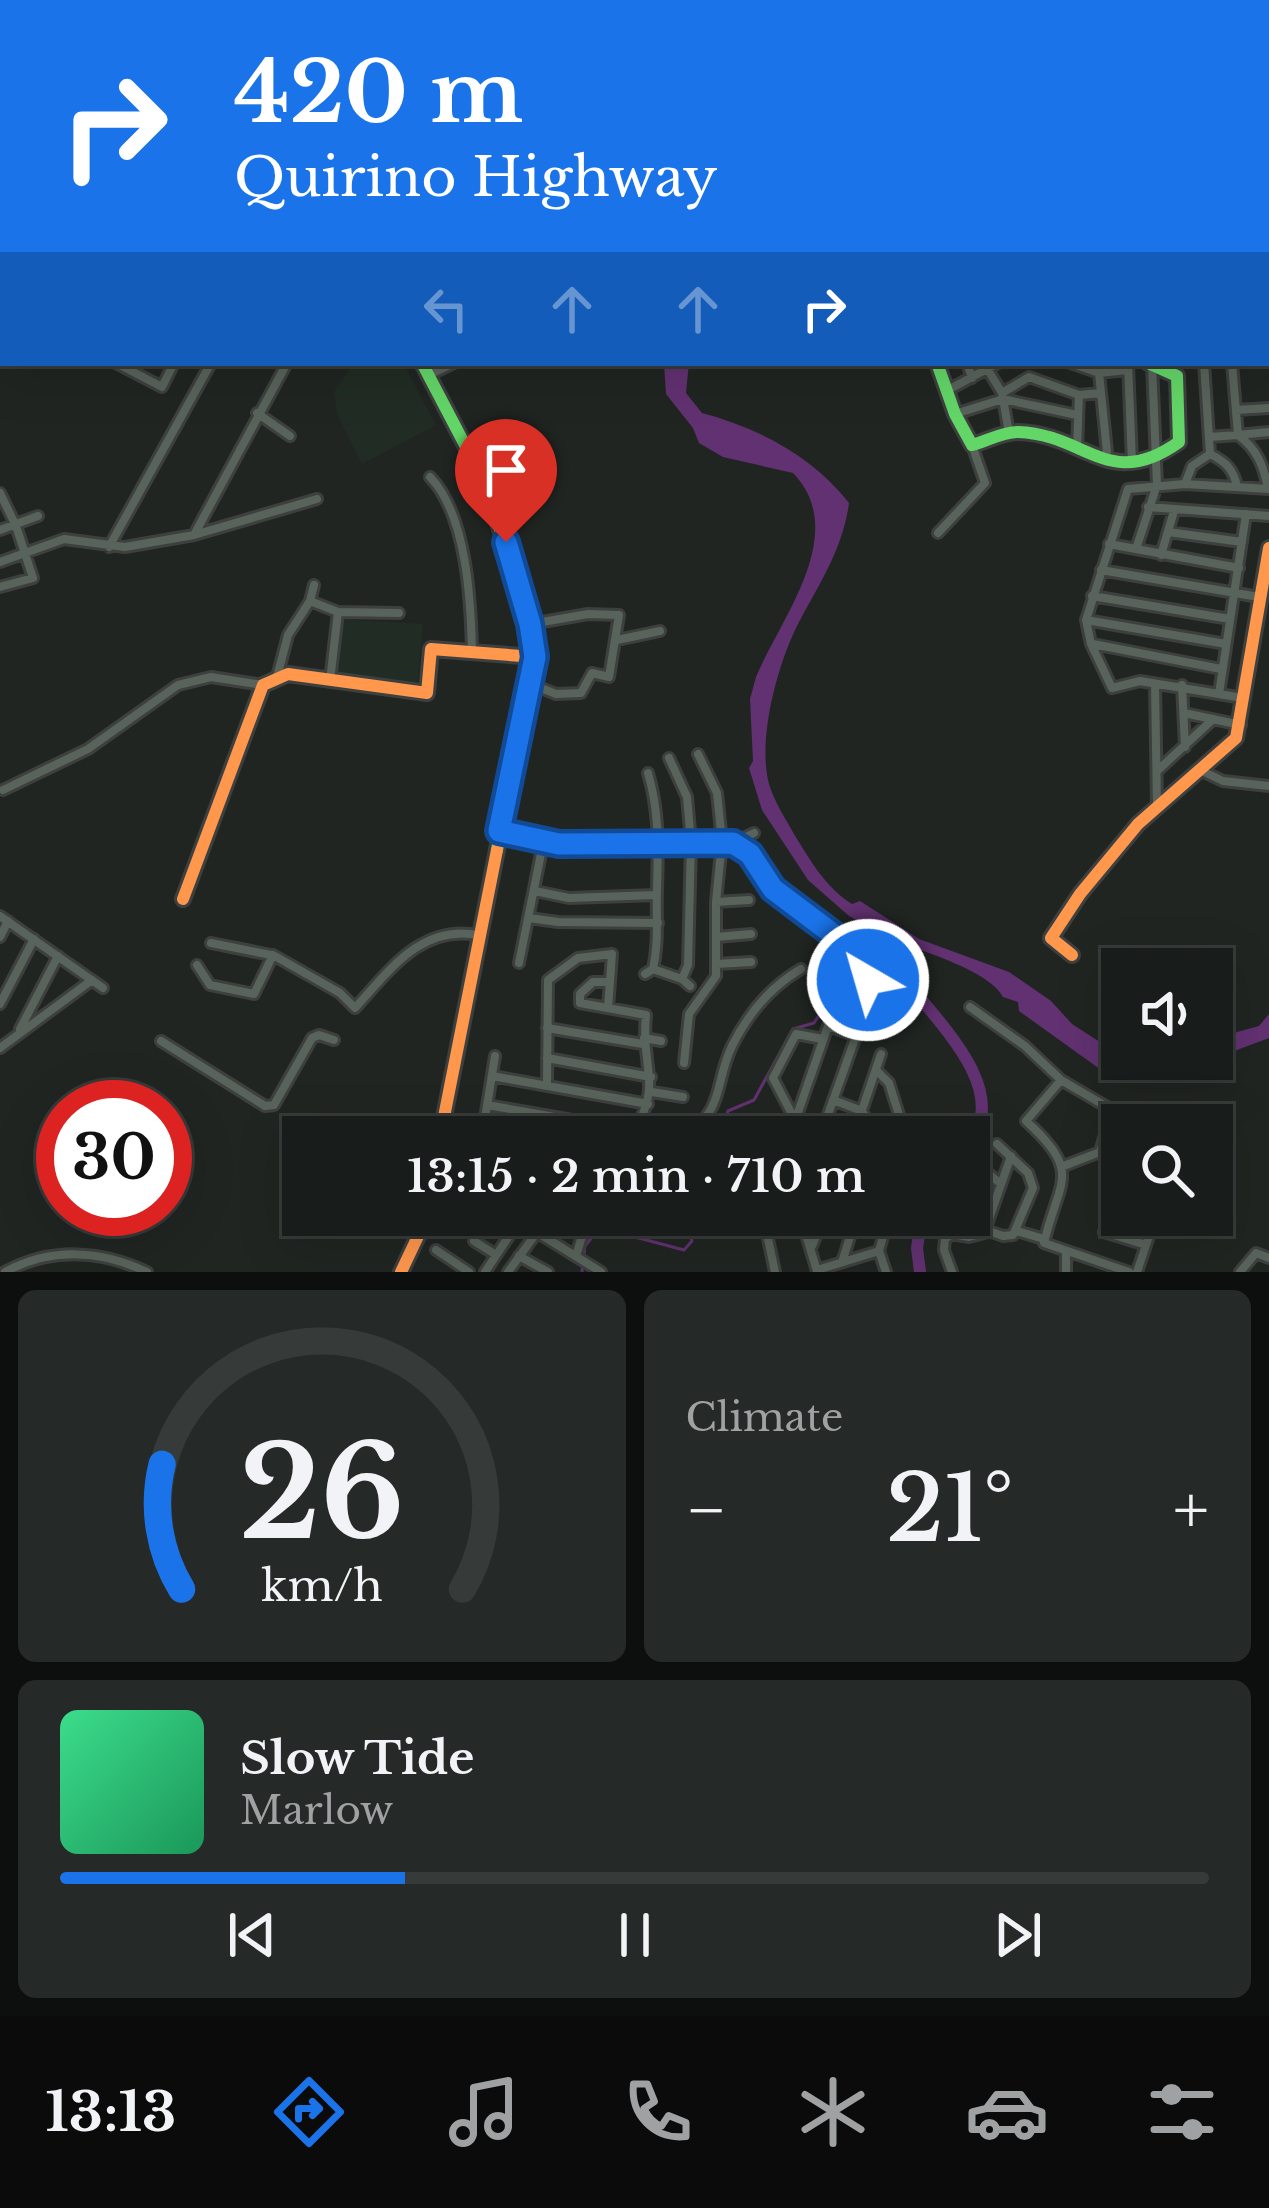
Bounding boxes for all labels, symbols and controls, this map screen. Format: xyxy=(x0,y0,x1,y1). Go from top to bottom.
text: 420 m xyxy=(234,41,523,145)
icon: right xyxy=(36,48,192,204)
text: Quirino Highway xyxy=(234,144,718,211)
icon: left xyxy=(413,276,479,342)
icon: ahead xyxy=(539,276,605,342)
icon: ahead xyxy=(665,276,731,342)
icon: right xyxy=(791,276,857,342)
pin xyxy=(455,419,557,542)
icon: arrive xyxy=(473,437,539,503)
position arrow xyxy=(805,917,931,1043)
map controls xyxy=(1101,948,1233,1236)
button: sound xyxy=(1101,948,1233,1080)
speed limit sign: 30 xyxy=(36,1080,192,1236)
button: search xyxy=(1101,1104,1233,1236)
text: 13:15 · 2 min · 710 m xyxy=(407,1148,865,1204)
text: Climate xyxy=(686,1393,843,1442)
text: 26 xyxy=(239,1417,404,1572)
text: 21° xyxy=(886,1454,1014,1565)
text: − xyxy=(686,1469,727,1551)
text: + xyxy=(1173,1469,1209,1551)
text: km/h xyxy=(261,1559,383,1613)
text: Slow Tide xyxy=(240,1730,475,1786)
text: Marlow xyxy=(240,1786,393,1835)
icon: previous xyxy=(219,1902,285,1968)
icon: pause xyxy=(602,1902,668,1968)
icon: next xyxy=(985,1902,1051,1968)
icon: directions xyxy=(267,2070,351,2154)
icon: music xyxy=(442,2070,526,2154)
icon: phone xyxy=(616,2070,700,2154)
icon: climate xyxy=(791,2070,875,2154)
icon: car xyxy=(965,2070,1049,2154)
icon: filters xyxy=(1140,2070,1224,2154)
text: 13:13 xyxy=(45,2079,177,2146)

